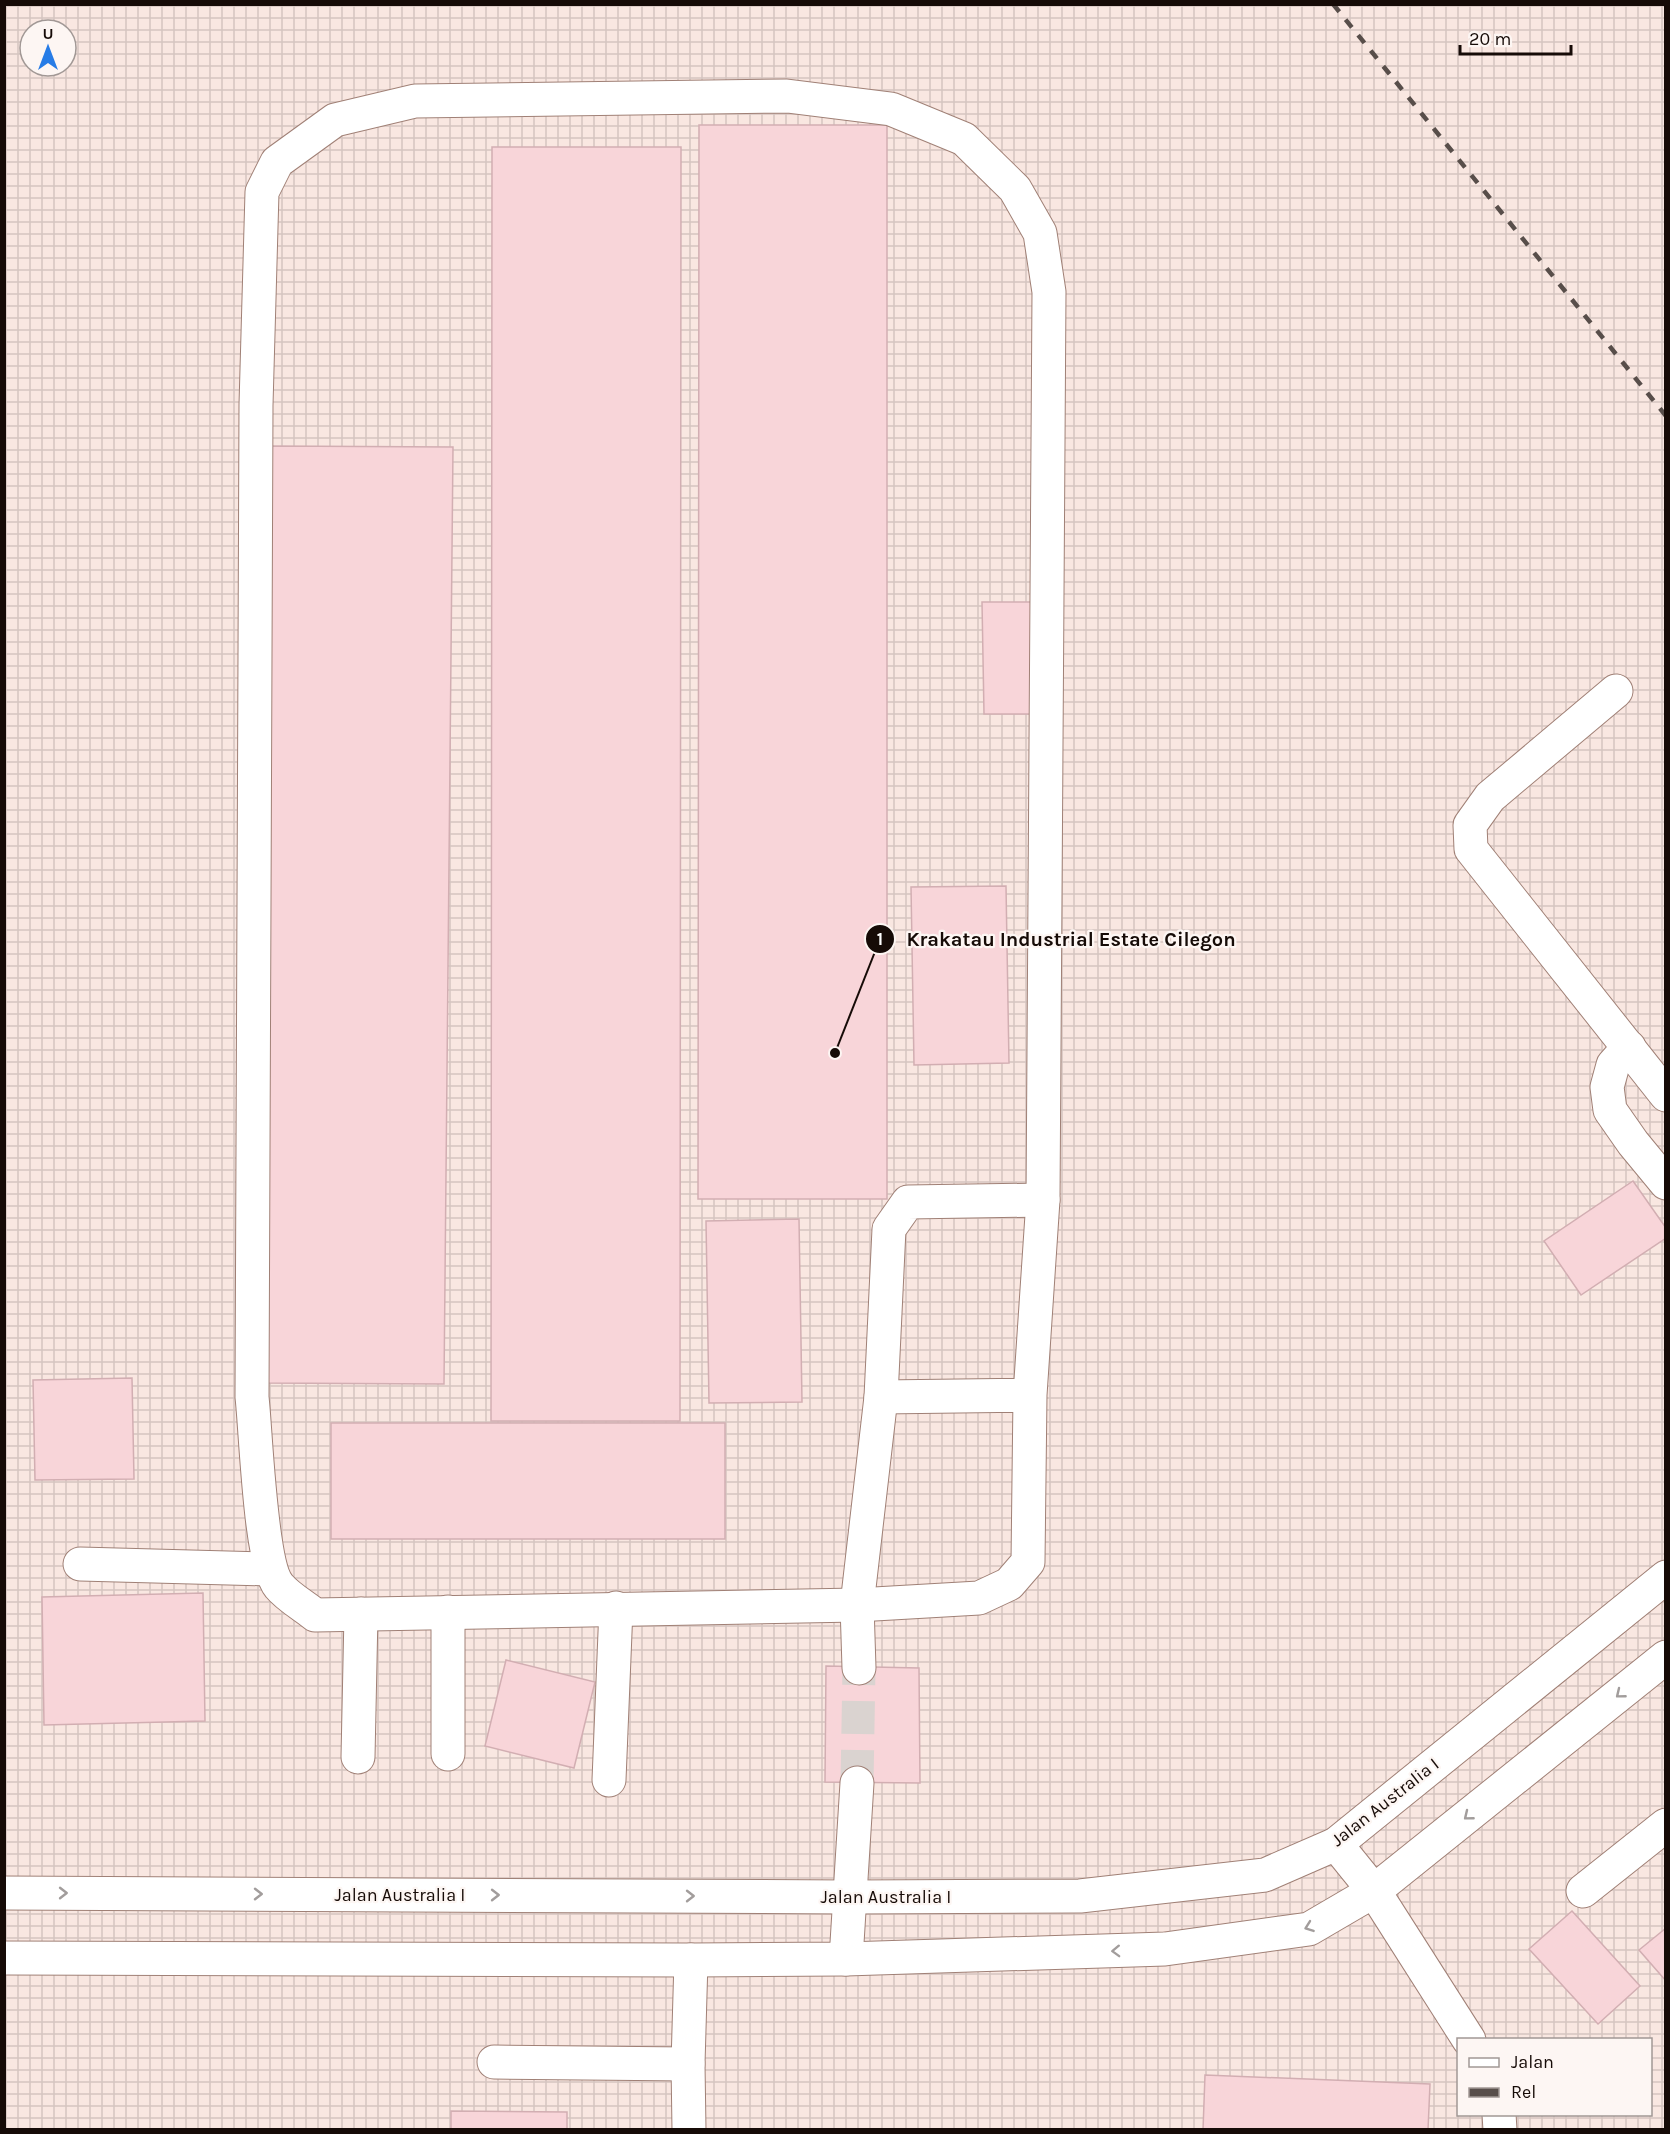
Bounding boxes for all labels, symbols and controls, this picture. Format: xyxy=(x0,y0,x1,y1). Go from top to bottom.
north arrow xyxy=(18,18,78,78)
scale bar xyxy=(1460,18,1571,56)
text: U xyxy=(42,24,54,43)
text: 20 m xyxy=(1469,28,1511,50)
callout: Krakatau Industrial Estate Cilegon xyxy=(865,920,1248,958)
text: 1 xyxy=(877,928,883,950)
text: Krakatau Industrial Estate Cilegon xyxy=(906,928,1236,951)
one-way arrow xyxy=(1616,1686,1627,1697)
street label: Jalan Australia I xyxy=(1327,1753,1443,1851)
one-way arrow xyxy=(1464,1808,1475,1819)
street label: Jalan Australia I xyxy=(335,1884,465,1906)
street label: Jalan Australia I xyxy=(821,1886,951,1908)
one-way arrow xyxy=(58,1887,67,1899)
one-way arrow xyxy=(253,1888,262,1900)
one-way arrow xyxy=(490,1889,499,1901)
one-way arrow xyxy=(685,1890,694,1902)
one-way arrow xyxy=(1304,1919,1314,1932)
one-way arrow xyxy=(1111,1945,1120,1957)
legend xyxy=(1457,2038,1652,2116)
text: Jalan xyxy=(1511,2051,1554,2073)
text: Rel xyxy=(1511,2081,1536,2103)

